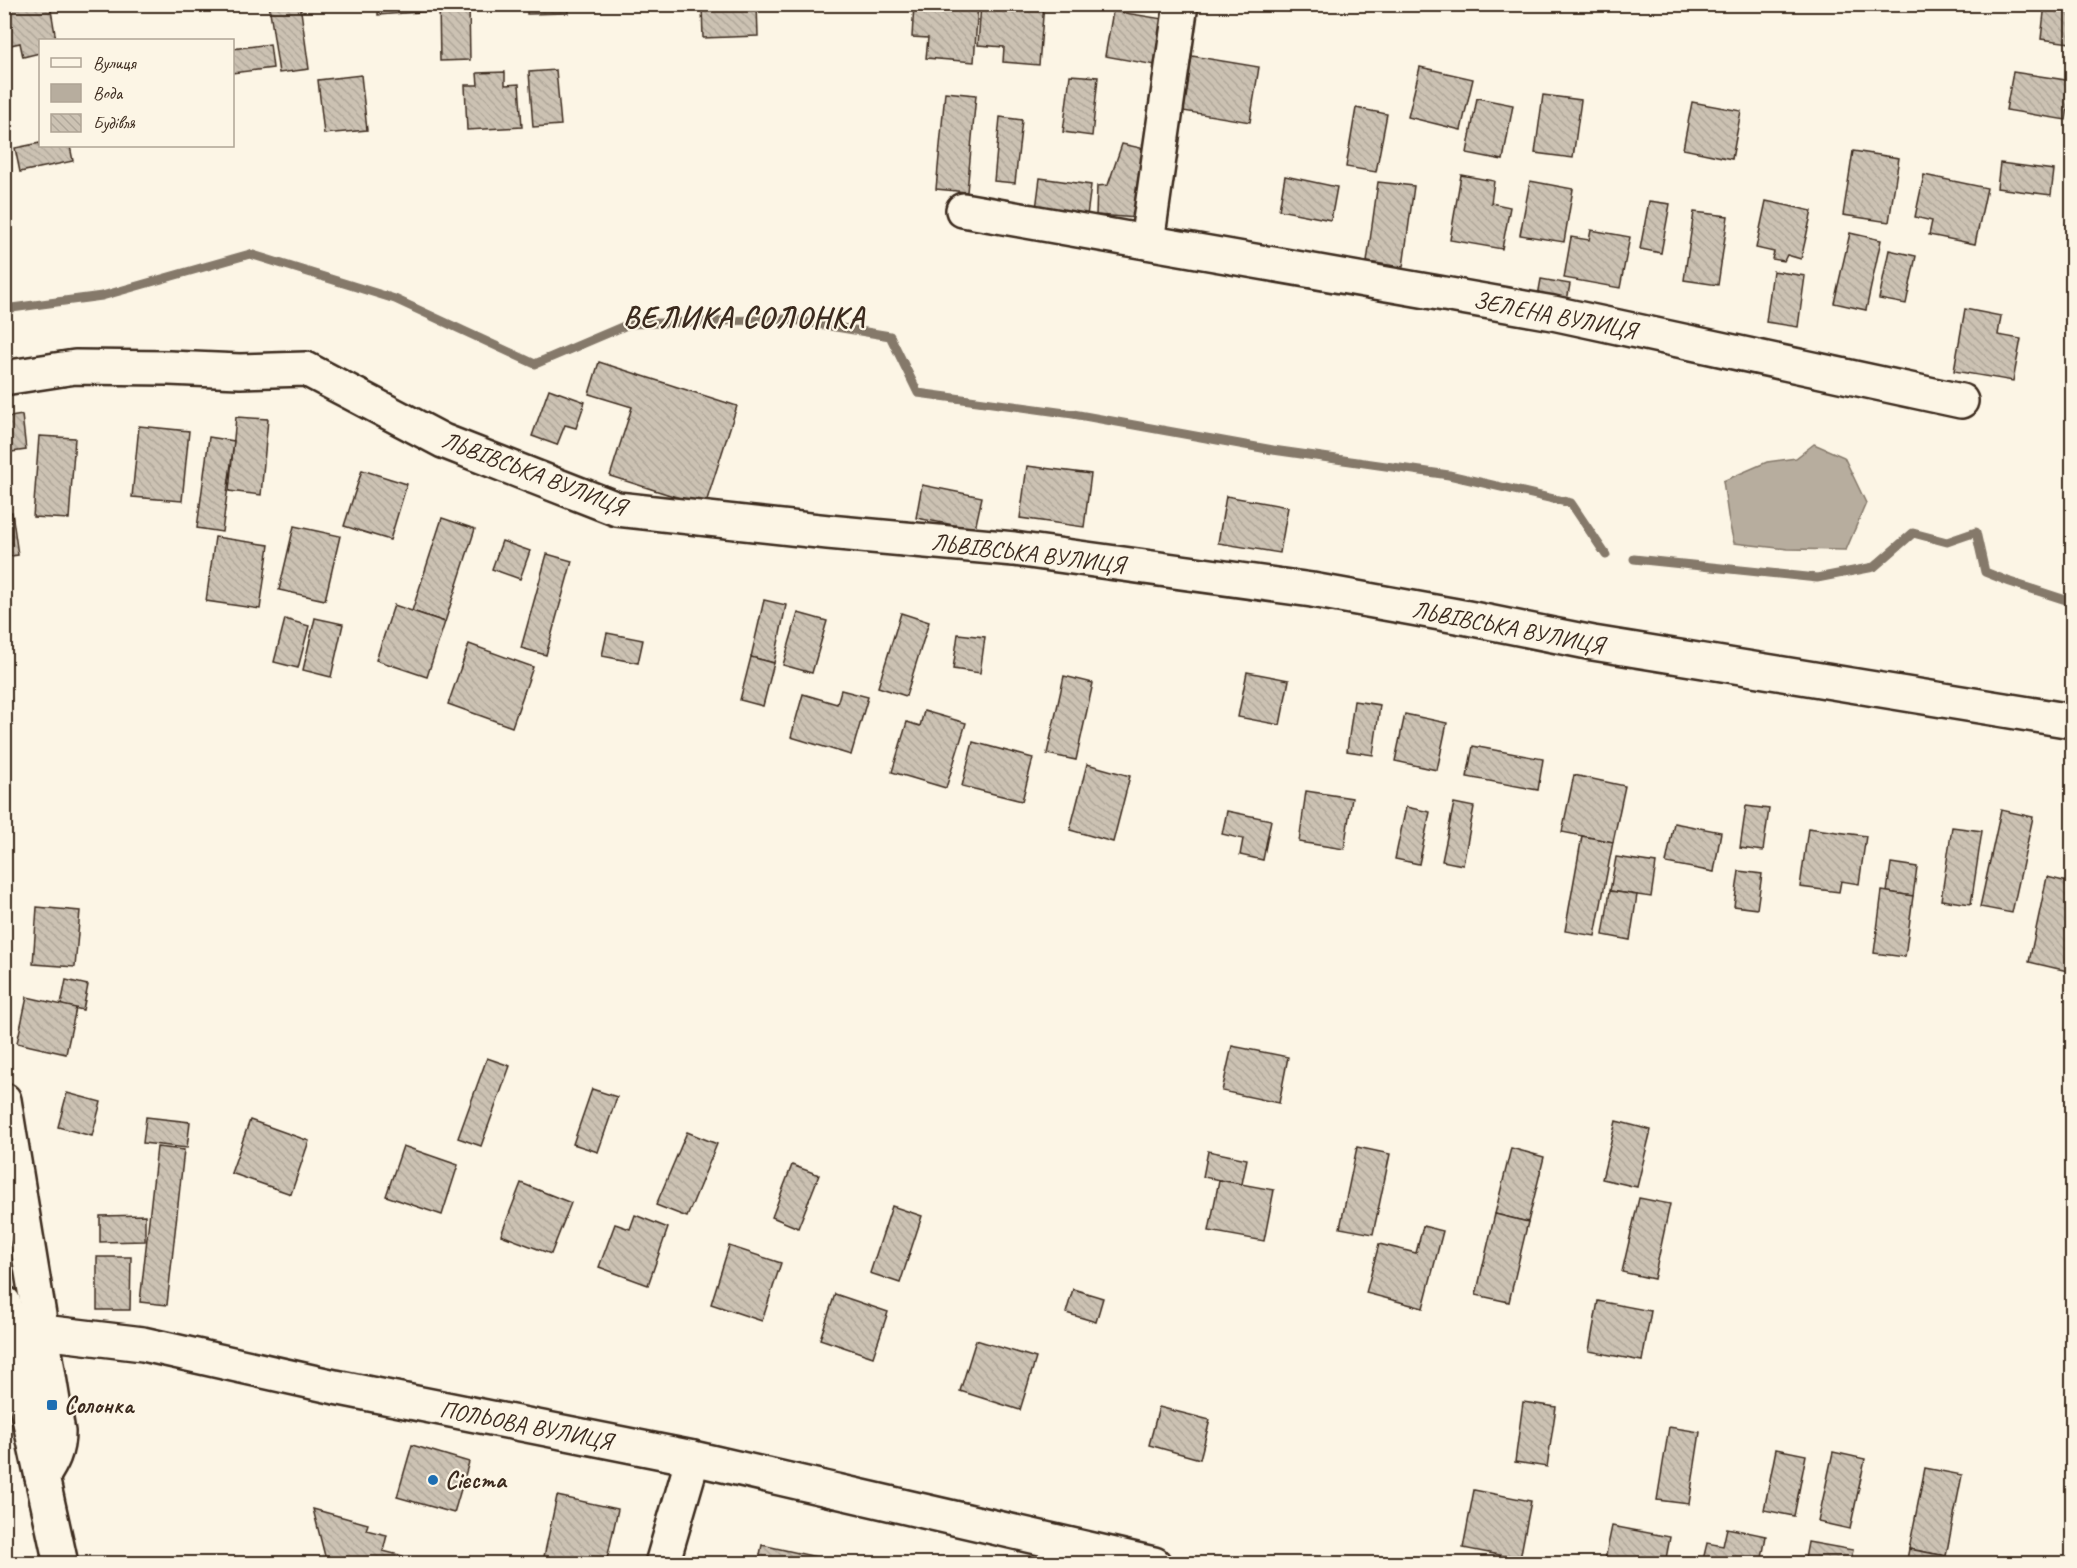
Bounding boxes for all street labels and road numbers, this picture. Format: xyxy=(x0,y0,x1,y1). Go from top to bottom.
street label: ЗЕЛЕНА ВУЛИЦЯ xyxy=(1471,284,1642,346)
street label: ЛЬВІВСЬКА ВУЛИЦЯ xyxy=(438,424,634,523)
street label: ЛЬВІВСЬКА ВУЛИЦЯ xyxy=(930,526,1130,580)
street label: ЛЬВІВСЬКА ВУЛИЦЯ xyxy=(1410,594,1610,661)
street label: ПОЛЬОВА ВУЛИЦЯ xyxy=(437,1394,618,1457)

